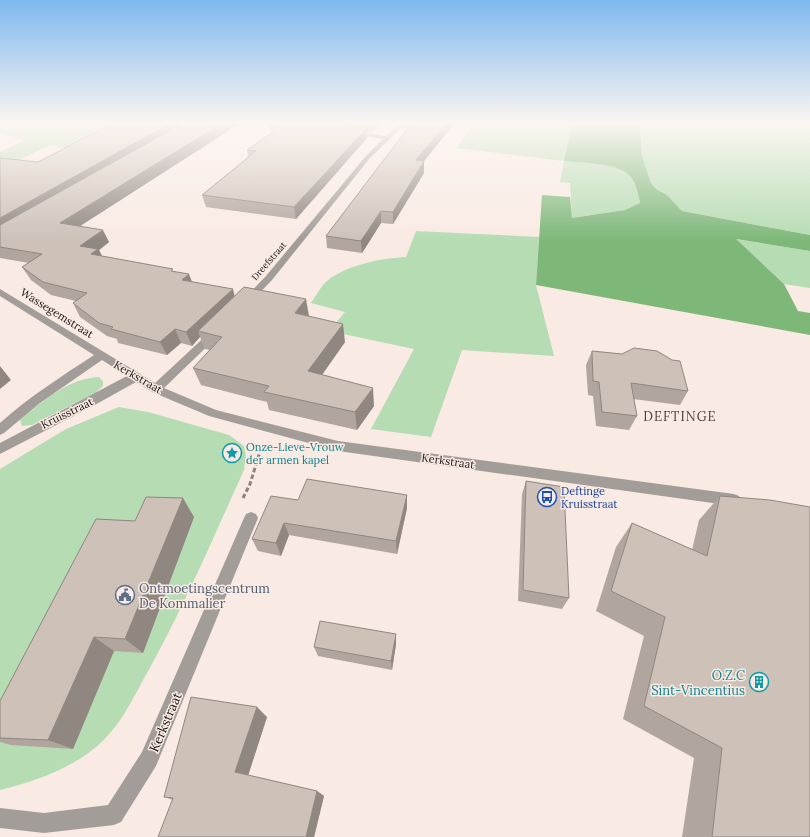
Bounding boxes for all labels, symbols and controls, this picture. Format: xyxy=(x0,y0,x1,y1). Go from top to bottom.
street label: Dreefstraat xyxy=(249,239,289,282)
street label: Wassegemstraat xyxy=(18,285,97,342)
street label: Kerkstraat xyxy=(111,358,165,397)
street label: Kruisstraat xyxy=(38,394,96,432)
district label: DEFTINGE xyxy=(643,408,717,425)
place label: Onze-Lieve-Vrouw der armen kapel xyxy=(246,440,344,467)
place icon: Onze-Lieve-Vrouw der armen kapel xyxy=(221,442,243,464)
street label: Kerkstraat xyxy=(421,450,476,472)
place label: Deftinge Kruisstraat xyxy=(561,484,618,511)
bus stop icon: Deftinge Kruisstraat xyxy=(536,486,558,508)
place label: Ontmoetingscentrum De Kommalier xyxy=(139,580,270,612)
public building icon: Ontmoetingscentrum De Kommalier xyxy=(114,584,136,606)
place label: O.Z.C Sint-Vincentius xyxy=(651,667,745,699)
building icon: O.Z.C Sint-Vincentius xyxy=(748,671,770,693)
street label: Kerkstraat xyxy=(145,690,186,755)

